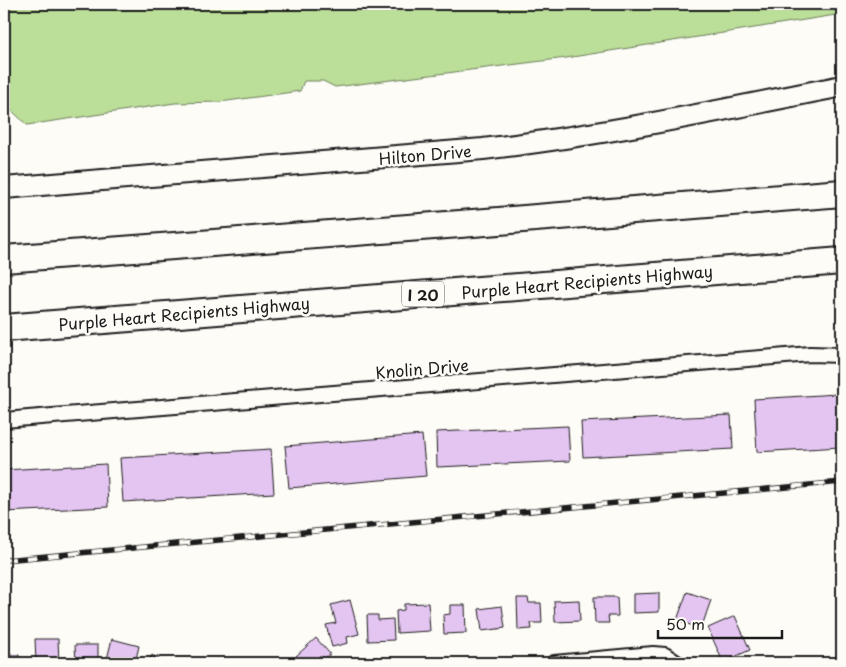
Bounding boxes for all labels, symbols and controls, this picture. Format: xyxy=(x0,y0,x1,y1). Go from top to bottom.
street label: Hilton Drive xyxy=(378,138,472,170)
street label: Purple Heart Recipients Highway xyxy=(460,258,714,304)
road number: I 20 xyxy=(402,282,444,306)
street label: Purple Heart Recipients Highway xyxy=(57,290,311,336)
street label: Knolin Drive xyxy=(374,352,470,384)
scale bar xyxy=(658,607,782,639)
text: 50 m xyxy=(666,612,705,635)

